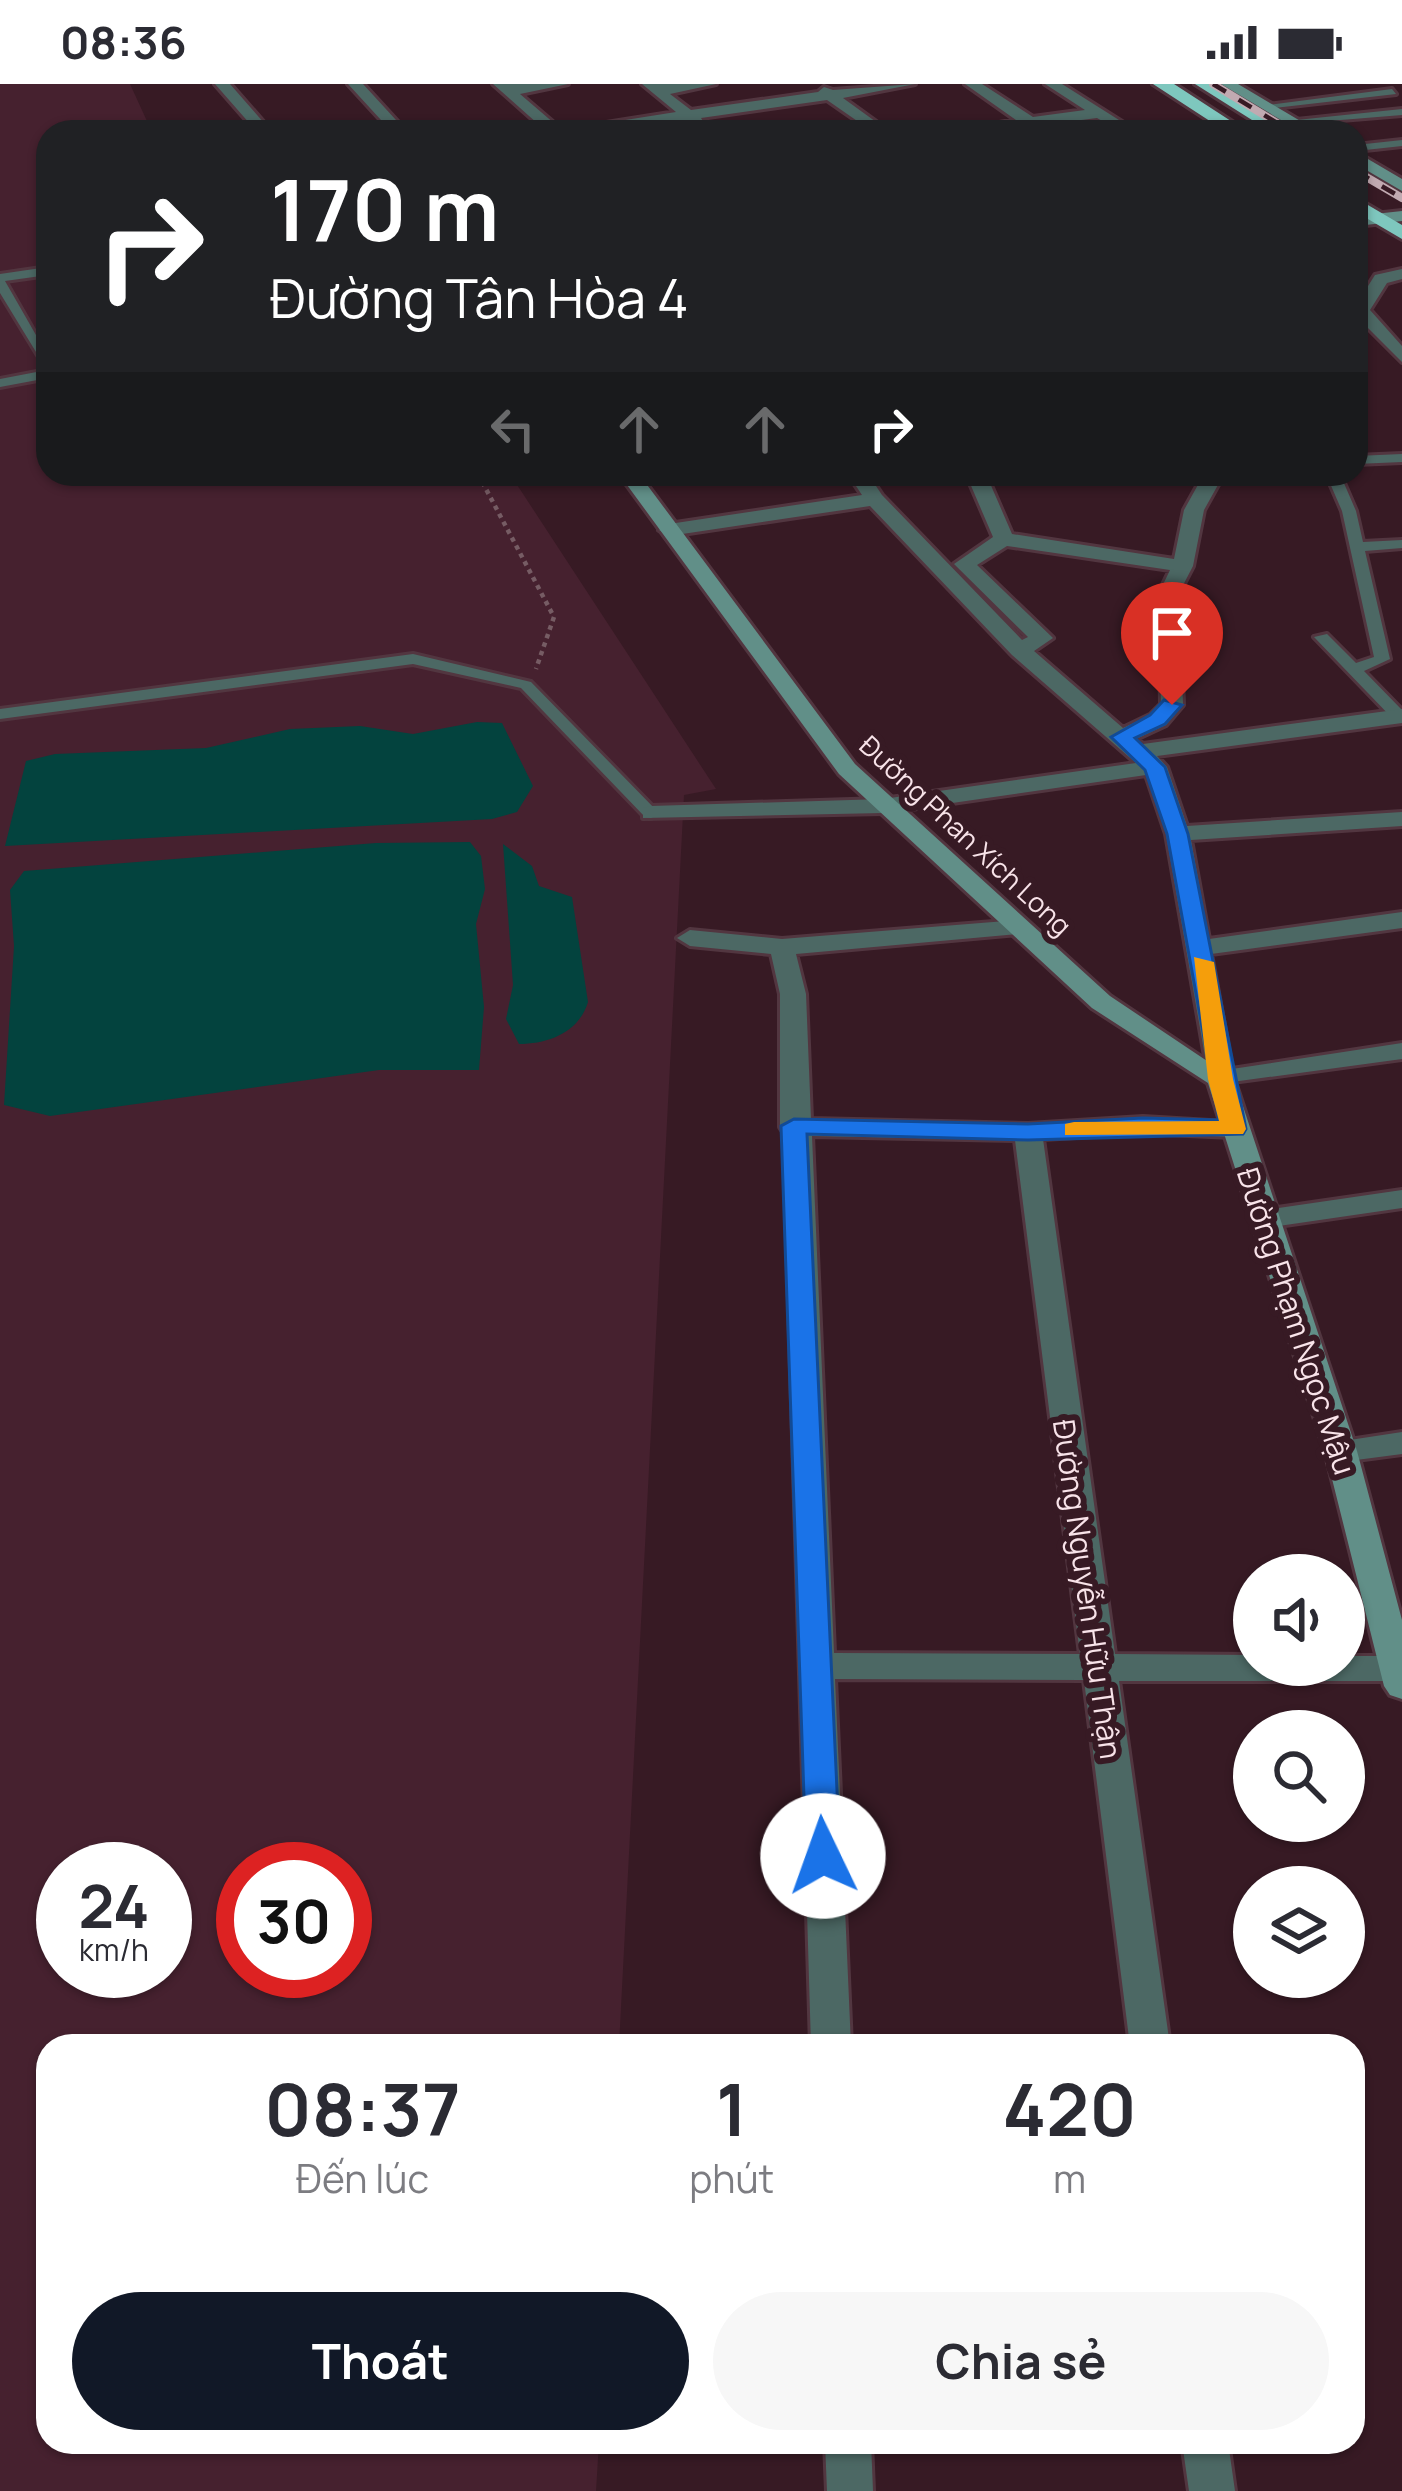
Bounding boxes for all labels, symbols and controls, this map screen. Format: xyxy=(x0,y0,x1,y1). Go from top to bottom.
text: 08:36 xyxy=(60,11,187,73)
text: 170 m xyxy=(270,151,499,266)
icon: right xyxy=(72,168,228,324)
text: Đường Tân Hòa 4 xyxy=(270,260,689,334)
icon: left xyxy=(480,396,546,462)
icon: ahead xyxy=(606,396,672,462)
icon: ahead xyxy=(732,396,798,462)
icon: right xyxy=(858,396,924,462)
pin xyxy=(1121,582,1223,705)
icon: arrive xyxy=(1139,600,1205,666)
street label: Đường Phan Xích Long xyxy=(852,727,1080,943)
street label: Đường Phạm Ngọc Mậu xyxy=(1228,1162,1366,1480)
street label: Đường Nguyễn Hữu Thận xyxy=(1044,1417,1132,1761)
map controls xyxy=(1233,1554,1365,1998)
button: sound xyxy=(1233,1554,1365,1686)
button: search xyxy=(1233,1710,1365,1842)
position arrow xyxy=(760,1793,886,1919)
speed limit sign: 30 xyxy=(216,1842,372,1998)
text: 24 xyxy=(78,1864,150,1946)
button: layers xyxy=(1233,1866,1365,1998)
text: km/h xyxy=(79,1929,149,1970)
text: 08:37 xyxy=(264,2059,461,2158)
text: 1 xyxy=(716,2059,747,2158)
text: 420 xyxy=(1003,2059,1137,2158)
text: Đến lúc xyxy=(296,2151,429,2205)
text: phút xyxy=(689,2151,774,2205)
text: m xyxy=(1053,2151,1086,2205)
button: Thoát xyxy=(72,2292,689,2430)
button: Chia sẻ xyxy=(713,2292,1329,2430)

